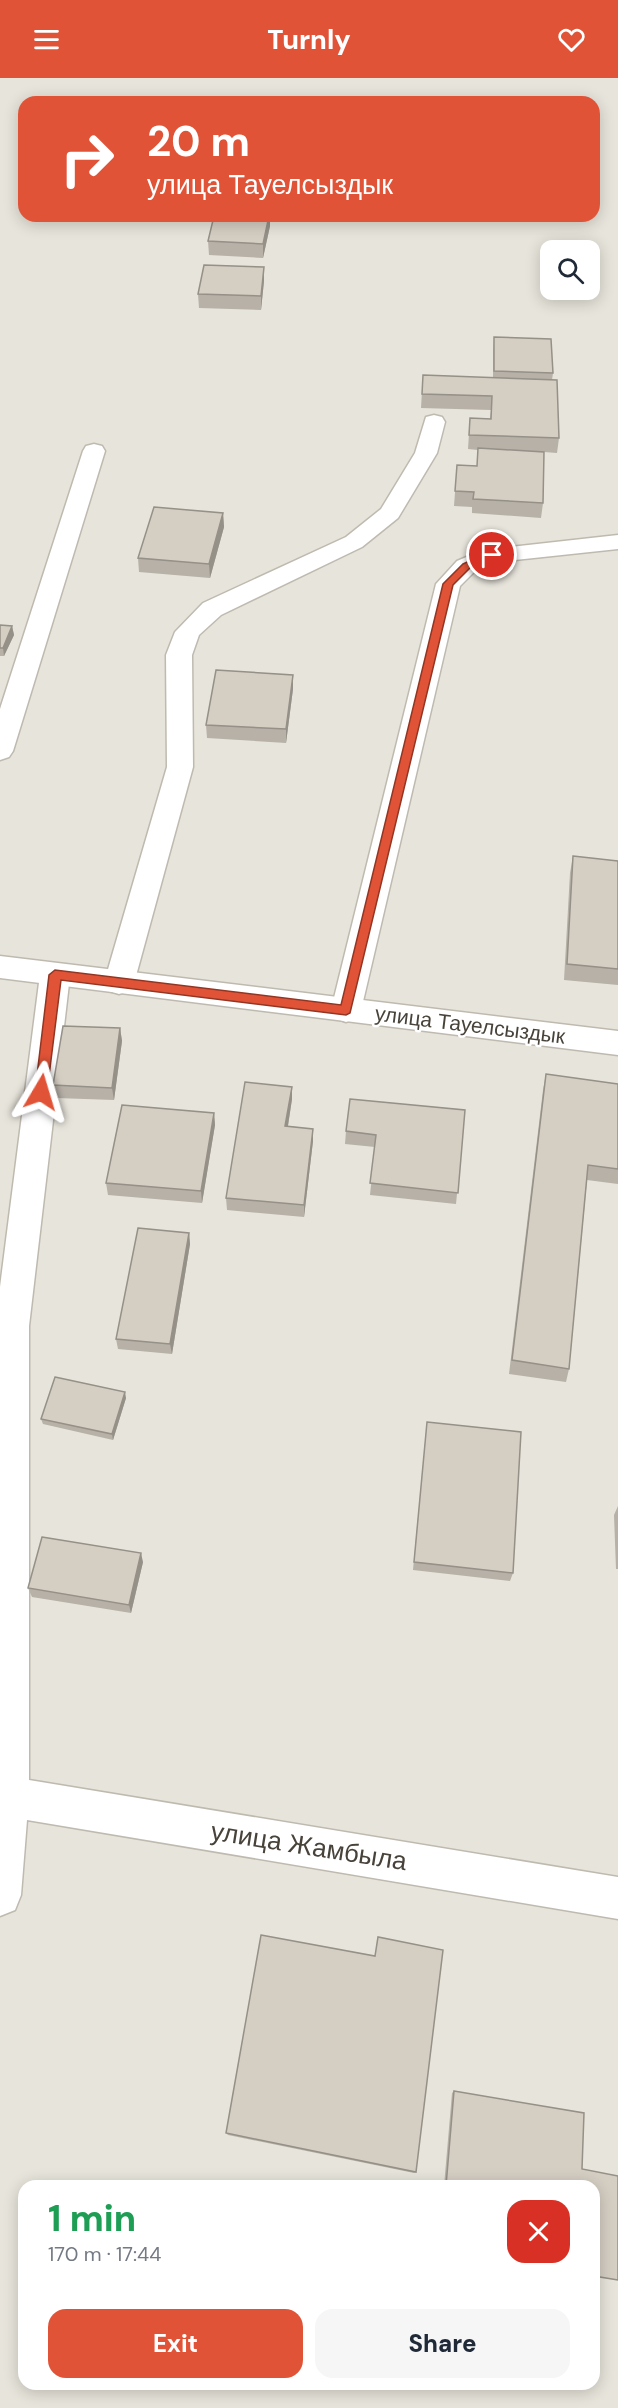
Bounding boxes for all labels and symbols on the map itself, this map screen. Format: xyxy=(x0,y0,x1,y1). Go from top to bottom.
pin xyxy=(466,529,517,580)
street label: улица Тауелсыздык xyxy=(373,999,568,1051)
position arrow xyxy=(9,1060,73,1124)
street label: улица Жамбыла xyxy=(209,1814,410,1878)

